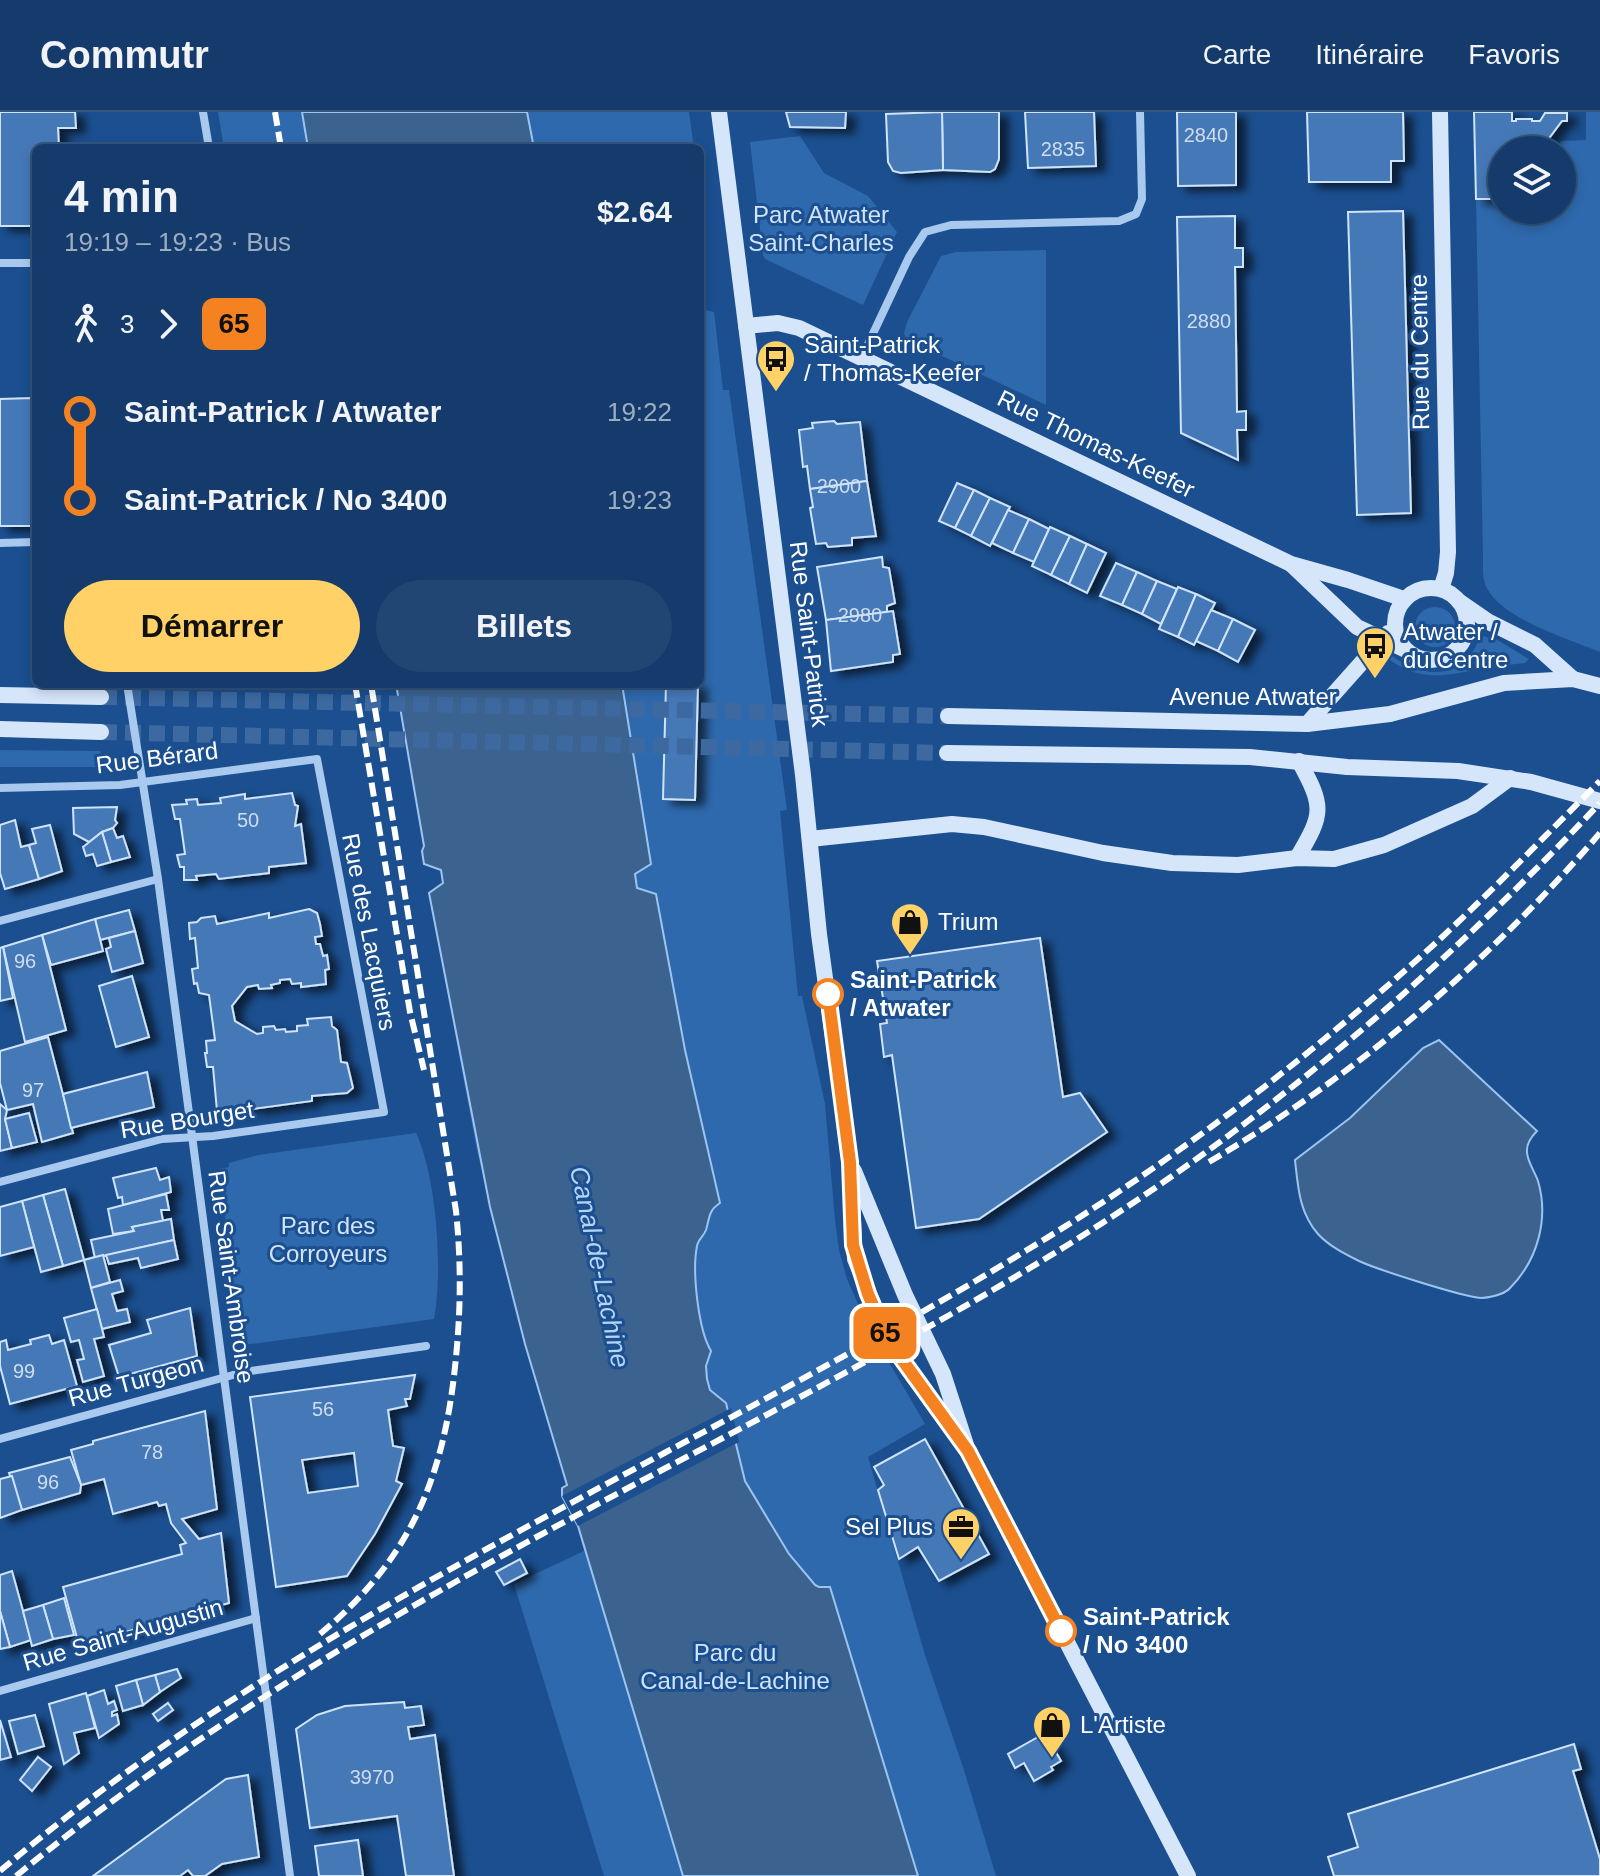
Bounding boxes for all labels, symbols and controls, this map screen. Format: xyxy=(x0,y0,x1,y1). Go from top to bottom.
text: Commutr xyxy=(40,34,209,76)
text: Carte xyxy=(1203,39,1271,70)
text: Itinéraire xyxy=(1315,39,1424,70)
text: Favoris xyxy=(1468,39,1560,70)
house number: 2840 xyxy=(1184,124,1228,146)
map controls xyxy=(1488,136,1576,224)
button: layers xyxy=(1488,136,1576,224)
house number: 2835 xyxy=(1041,138,1085,160)
text: 4 min xyxy=(64,172,179,221)
text: $2.64 xyxy=(597,195,672,228)
park label: Parc Atwater Saint-Charles xyxy=(748,201,894,256)
text: 19:19 – 19:23 · Bus xyxy=(64,227,291,257)
street label: Rue du Centre xyxy=(1405,274,1434,430)
icon: walk xyxy=(64,302,108,346)
icon: forward xyxy=(146,302,190,346)
text: 65 xyxy=(218,308,250,339)
text: 3 xyxy=(120,309,134,339)
house number: 2880 xyxy=(1187,310,1231,332)
place label: Saint-Patrick / Thomas-Keefer xyxy=(804,331,982,386)
bus stop icon: Saint-Patrick / Thomas-Keefer xyxy=(755,338,797,393)
street label: Rue Thomas-Keefer xyxy=(993,384,1199,503)
text: Saint-Patrick / Atwater xyxy=(124,395,441,428)
text: 19:22 xyxy=(607,397,672,427)
house number: 2900 xyxy=(817,475,861,497)
text: Saint-Patrick / No 3400 xyxy=(124,483,447,516)
text: 19:23 xyxy=(607,485,672,515)
street label: Rue Saint-Patrick xyxy=(785,540,834,729)
button: Démarrer xyxy=(64,580,360,672)
button: Billets xyxy=(376,580,672,672)
house number: 2980 xyxy=(838,604,882,626)
place label: Atwater / du Centre xyxy=(1403,618,1508,673)
bus stop icon: Atwater / du Centre xyxy=(1354,625,1396,680)
street label: Avenue Atwater xyxy=(1169,683,1337,710)
street label: Rue Bérard xyxy=(94,737,219,778)
house number: 50 xyxy=(237,809,259,831)
street label: Rue des Lacquiers xyxy=(337,831,402,1033)
shop icon: Trium xyxy=(889,901,931,956)
place label: Trium xyxy=(938,908,998,935)
house number: 96 xyxy=(14,950,36,972)
place label: Saint-Patrick / Atwater xyxy=(850,966,997,1021)
marker: Saint-Patrick / Atwater xyxy=(813,979,843,1009)
house number: 97 xyxy=(22,1079,44,1101)
street label: Rue Bourget xyxy=(118,1096,256,1143)
water label: Canal-de-Lachine xyxy=(564,1163,636,1371)
street label: Rue Saint-Ambroise xyxy=(203,1169,260,1385)
park label: Parc des Corroyeurs xyxy=(269,1212,387,1267)
line badge: 65 xyxy=(849,1307,921,1359)
text: 65 xyxy=(869,1317,901,1348)
street label: Rue Turgeon xyxy=(65,1350,206,1412)
house number: 99 xyxy=(13,1360,35,1382)
house number: 56 xyxy=(312,1398,334,1420)
house number: 78 xyxy=(141,1441,163,1463)
house number: 96 xyxy=(37,1471,59,1493)
office icon: Sel Plus xyxy=(940,1506,982,1561)
place label: Sel Plus xyxy=(845,1513,933,1540)
street label: Rue Saint-Augustin xyxy=(20,1593,226,1676)
place label: Saint-Patrick / No 3400 xyxy=(1083,1603,1230,1658)
marker: Saint-Patrick / No 3400 xyxy=(1046,1616,1076,1646)
park label: Parc du Canal-de-Lachine xyxy=(640,1639,830,1694)
shop icon: L'Artiste xyxy=(1031,1704,1073,1759)
place label: L'Artiste xyxy=(1080,1711,1166,1738)
house number: 3970 xyxy=(350,1766,394,1788)

